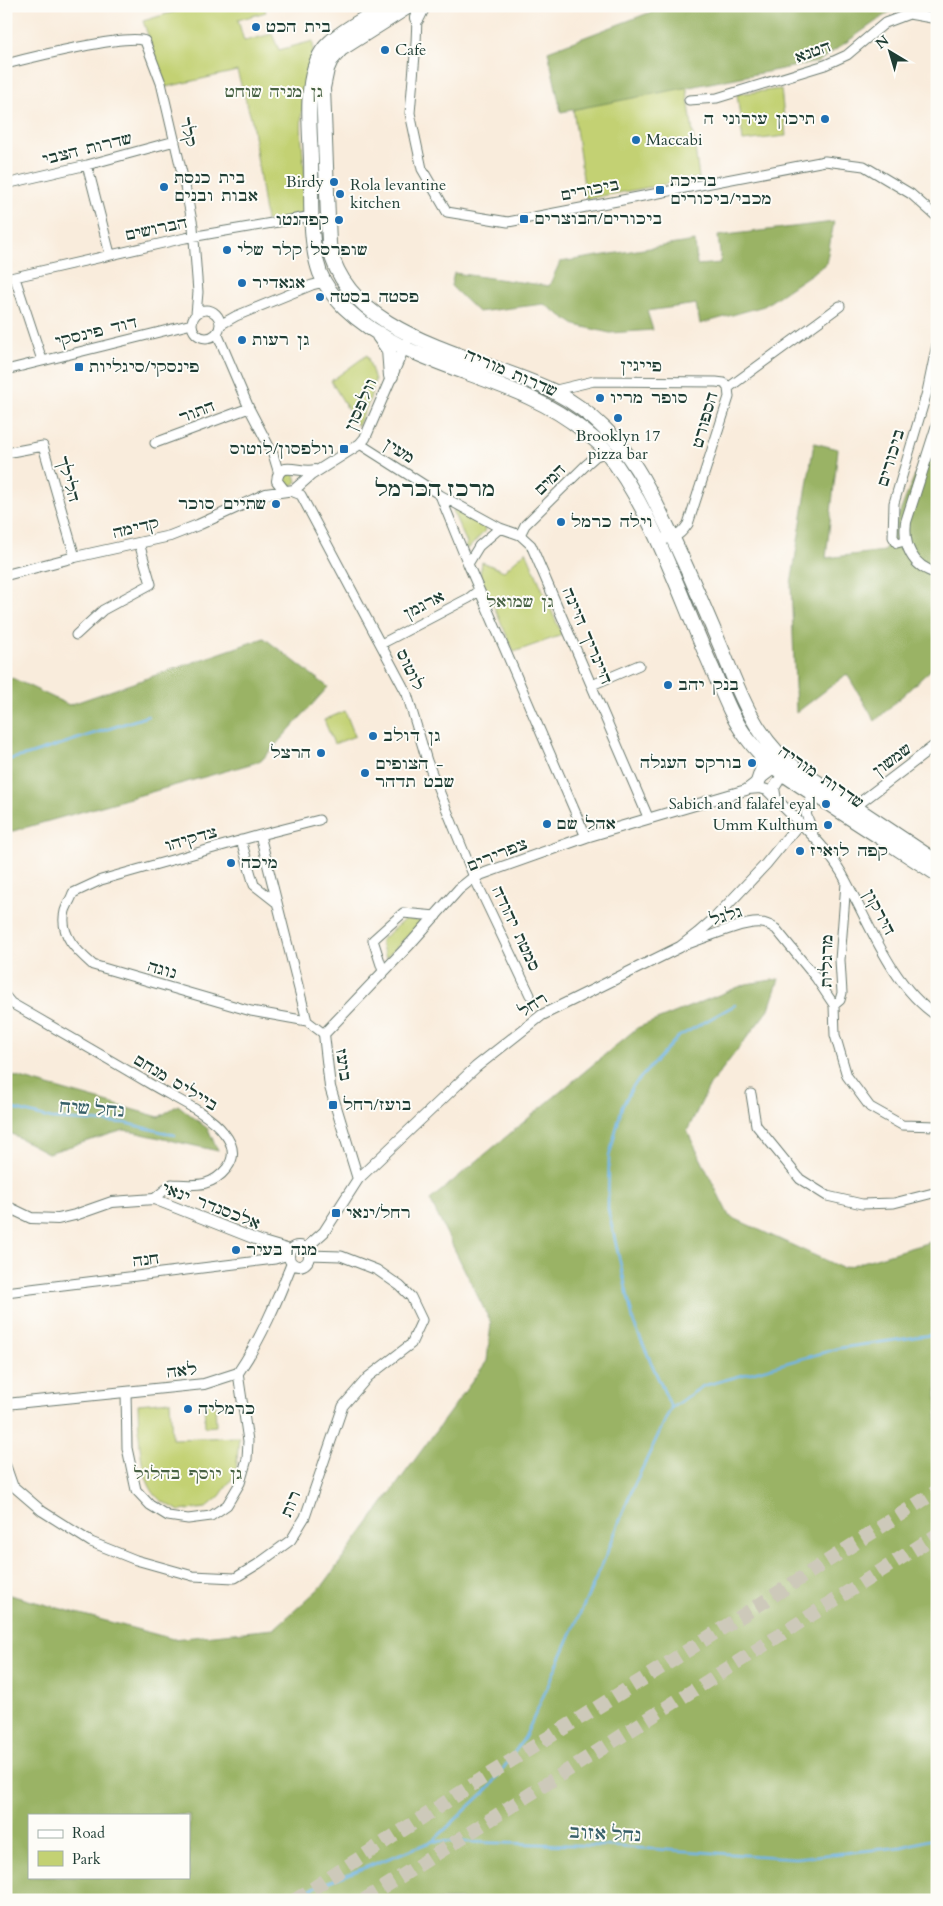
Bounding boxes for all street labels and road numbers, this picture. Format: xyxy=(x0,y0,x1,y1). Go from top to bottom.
street label: הטנא xyxy=(792,35,834,69)
street label: קלר xyxy=(174,115,202,149)
street label: שדרות הצבי xyxy=(40,127,134,171)
street label: ביכורים xyxy=(559,174,621,206)
street label: הברושים xyxy=(123,212,189,246)
street label: דוד פינסקי xyxy=(53,311,139,353)
street label: שדרות מוריה xyxy=(462,344,560,402)
street label: פייגין xyxy=(620,355,662,377)
street label: וולפסון xyxy=(340,375,382,435)
street label: הספורט xyxy=(687,389,723,451)
street label: התור xyxy=(176,395,218,429)
street label: ביכורים xyxy=(872,426,910,490)
street label: מעין xyxy=(379,433,419,469)
street label: הלילך xyxy=(51,453,85,505)
street label: המים xyxy=(529,459,571,501)
street label: קדימה xyxy=(111,512,161,544)
street label: היינריך היינה xyxy=(557,584,617,688)
street label: ארגמן xyxy=(400,585,448,625)
street label: לוטוס xyxy=(391,646,429,694)
street label: שמשון xyxy=(868,738,916,782)
street label: שדרות מוריה xyxy=(774,740,868,814)
street label: צדקיהו xyxy=(162,821,220,857)
street label: צפרירים xyxy=(463,833,531,877)
street label: סמטת יהודה xyxy=(487,883,545,975)
street label: הירקון xyxy=(858,885,900,939)
street label: גלגל xyxy=(707,901,745,931)
street label: מרגלית xyxy=(816,934,838,988)
street label: נוגה xyxy=(145,955,179,985)
street label: רחל xyxy=(514,987,552,1023)
street label: בועז xyxy=(330,1047,356,1083)
street label: בייליס מנחם xyxy=(130,1049,222,1117)
street label: אלכסנדר ינאי xyxy=(158,1177,264,1235)
street label: חנה xyxy=(132,1247,160,1273)
street label: לאה xyxy=(166,1358,198,1384)
street label: רות xyxy=(276,1487,306,1521)

